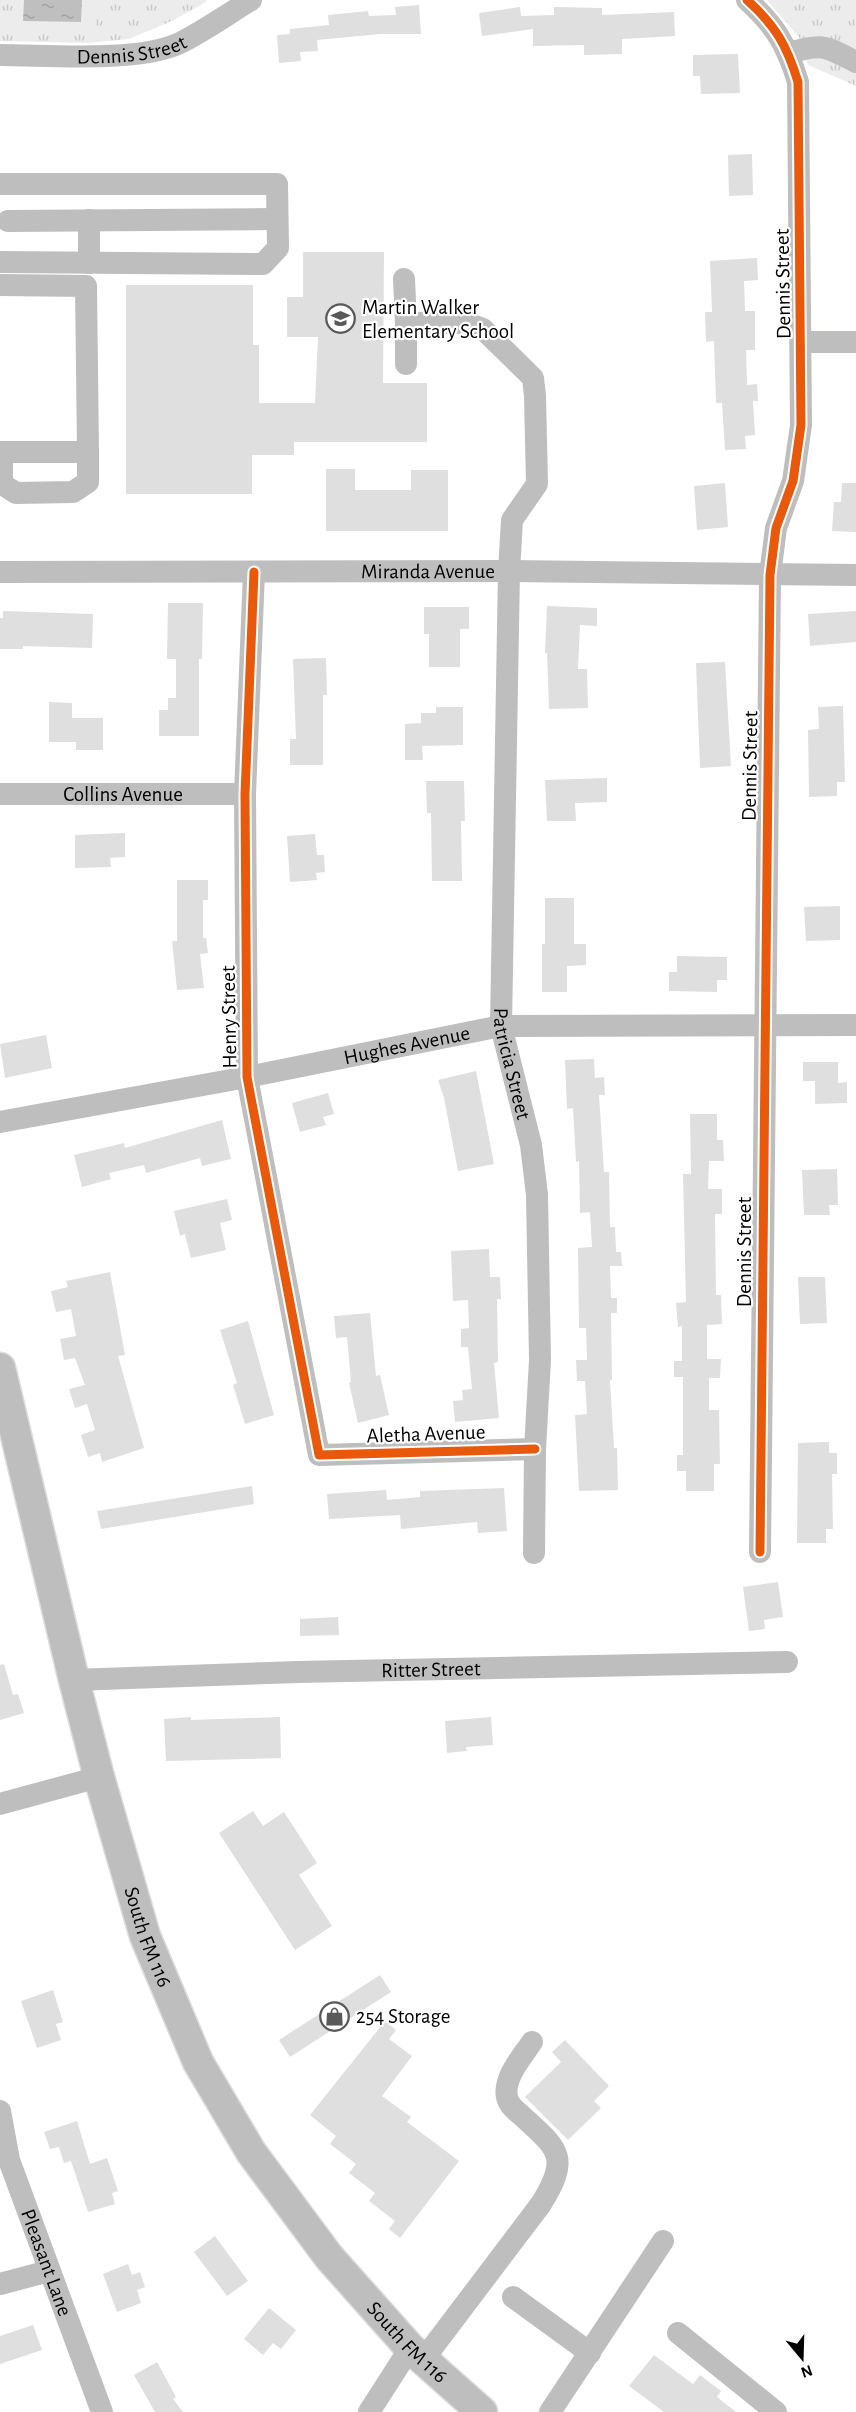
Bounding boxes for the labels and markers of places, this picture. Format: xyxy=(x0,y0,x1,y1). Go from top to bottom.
place label: Martin Walker Elementary School xyxy=(362,297,514,342)
school or university icon: Martin Walker Elementary School xyxy=(325,303,357,335)
shop icon: 254 Storage xyxy=(319,2000,351,2032)
place label: 254 Storage xyxy=(356,2006,451,2027)

